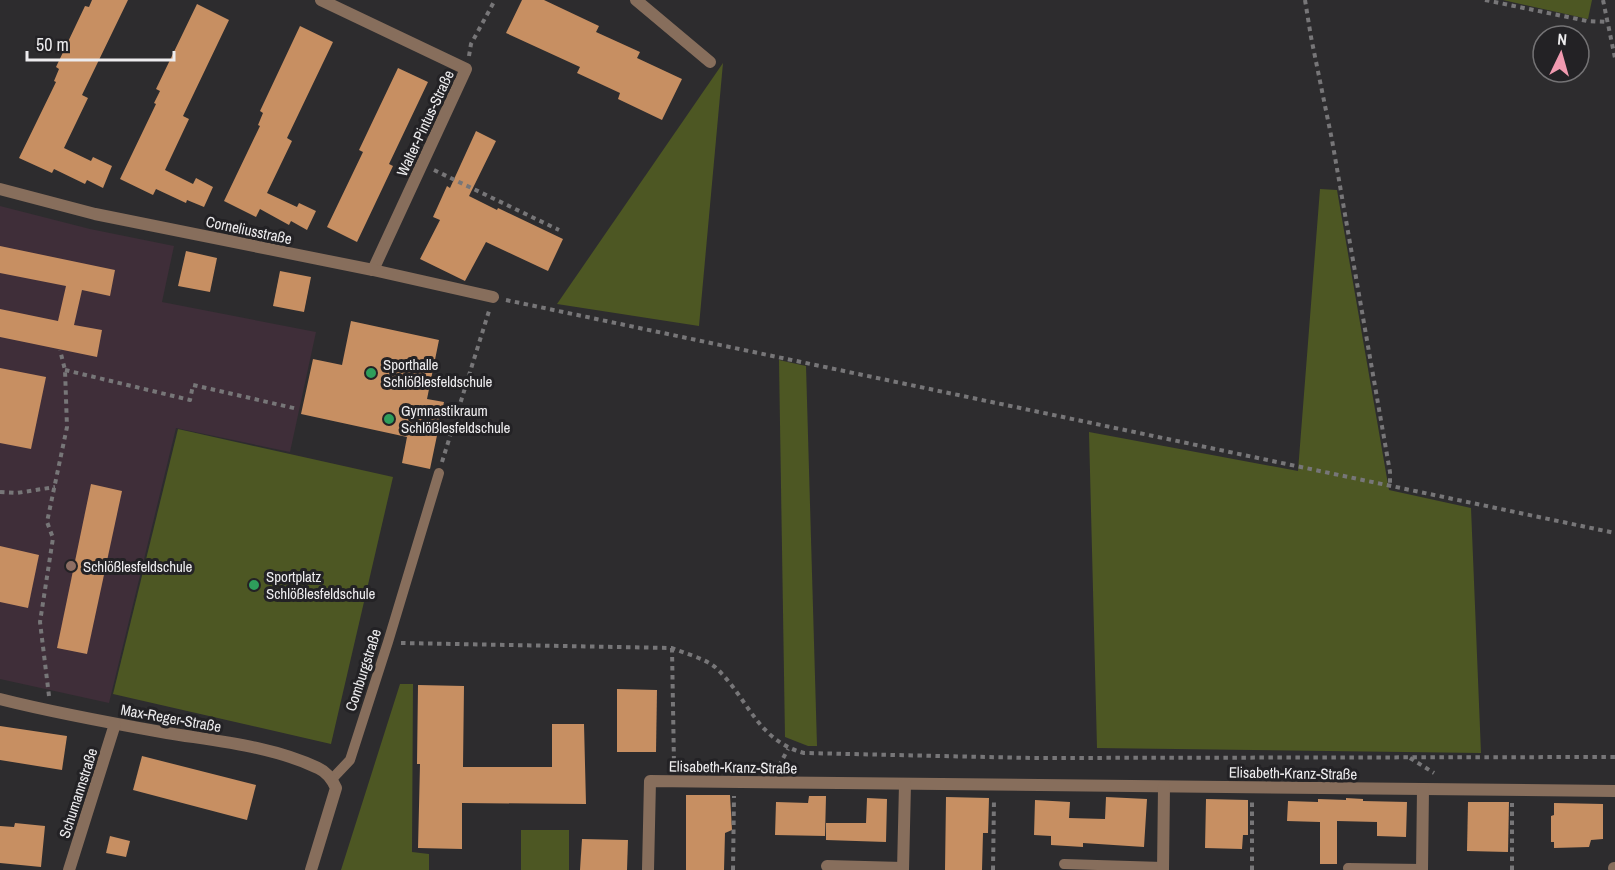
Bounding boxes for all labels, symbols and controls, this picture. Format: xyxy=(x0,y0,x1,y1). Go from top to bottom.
scale bar xyxy=(27,24,174,62)
north arrow xyxy=(1531,24,1591,84)
text: N xyxy=(1557,28,1568,50)
text: 50 m xyxy=(36,32,69,57)
street label: Walter-Pintus-Straße xyxy=(391,66,459,180)
street label: Corneliusstraße xyxy=(204,211,294,249)
place label: Sporthalle Schlößlesfeldschule xyxy=(383,354,493,392)
marker: Sporthalle Schlößlesfeldschule xyxy=(364,366,378,380)
place label: Gymnastikraum Schlößlesfeldschule xyxy=(401,400,511,438)
marker: Gymnastikraum Schlößlesfeldschule xyxy=(382,412,396,426)
place label: Schlößlesfeldschule xyxy=(83,556,193,577)
marker: Schlößlesfeldschule xyxy=(64,559,78,573)
place label: Sportplatz Schlößlesfeldschule xyxy=(266,566,376,604)
marker: Sportplatz Schlößlesfeldschule xyxy=(247,578,261,592)
street label: Comburgstraße xyxy=(340,626,386,714)
street label: Max-Reger-Straße xyxy=(119,699,223,737)
street label: Schumannstraße xyxy=(54,745,103,841)
street label: Elisabeth-Kranz-Straße xyxy=(669,755,798,779)
street label: Elisabeth-Kranz-Straße xyxy=(1229,761,1358,785)

